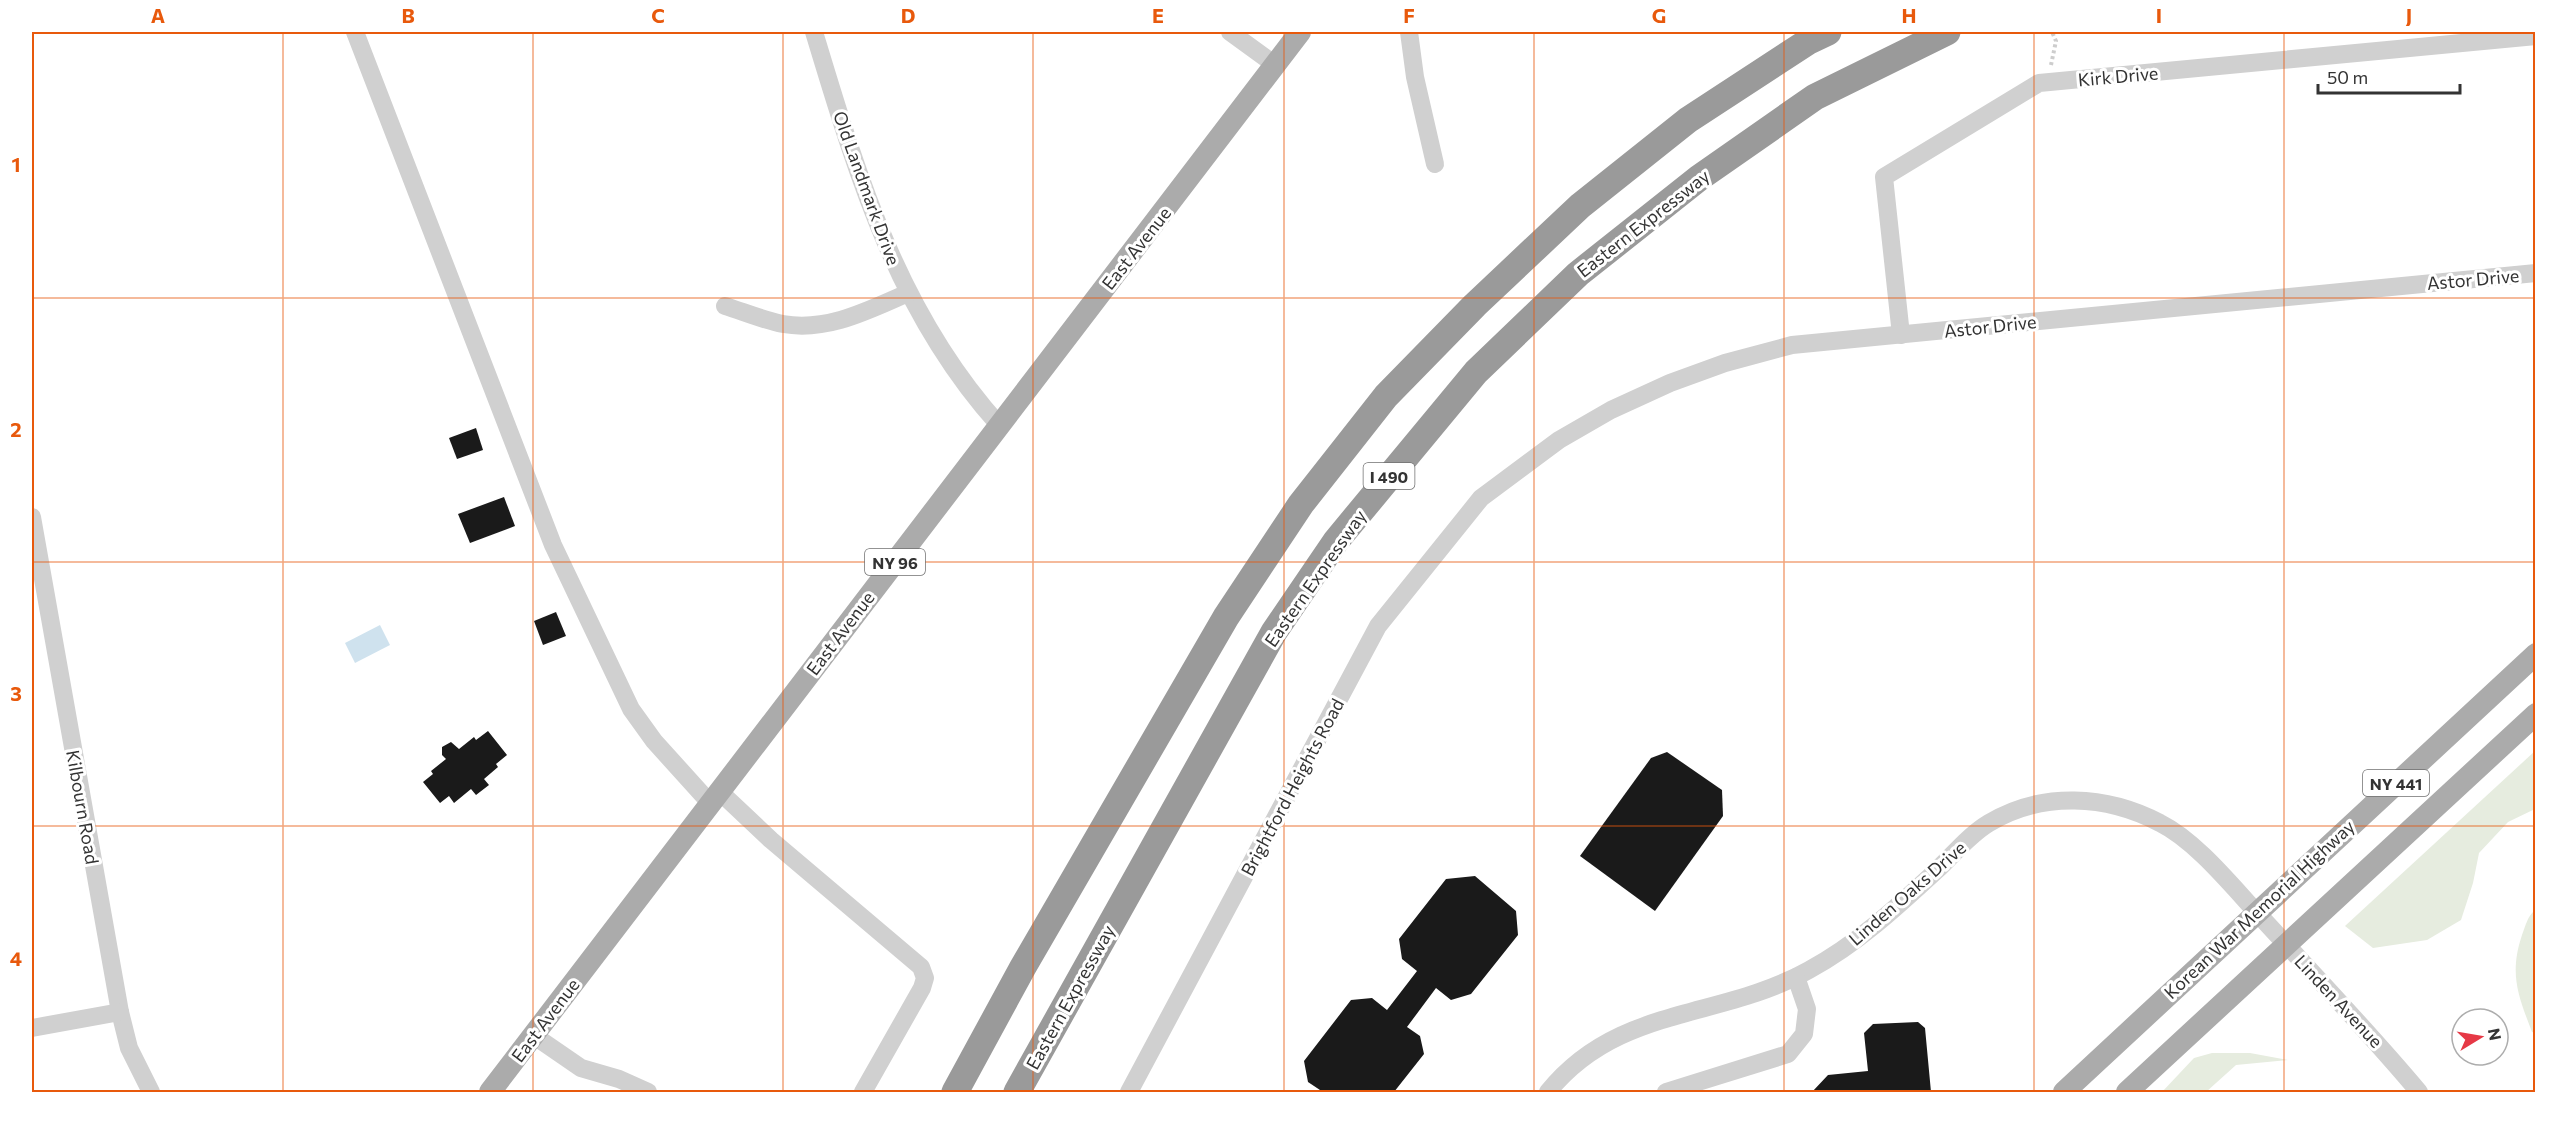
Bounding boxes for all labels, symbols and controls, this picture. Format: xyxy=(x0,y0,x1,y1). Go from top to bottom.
text: A xyxy=(151,3,165,27)
text: B xyxy=(401,3,415,27)
text: C xyxy=(651,3,665,27)
text: D xyxy=(901,3,915,27)
text: E xyxy=(1152,3,1164,27)
text: F xyxy=(1403,3,1415,27)
text: G xyxy=(1652,3,1666,27)
text: H xyxy=(1902,3,1917,27)
text: I xyxy=(2156,3,2162,27)
text: J xyxy=(2406,3,2412,27)
scale bar xyxy=(2318,57,2460,95)
street label: Kirk Drive xyxy=(2077,62,2159,90)
text: 50 m xyxy=(2327,66,2368,88)
street label: Old Landmark Drive xyxy=(829,108,905,268)
text: 1 xyxy=(11,152,21,176)
street label: Eastern Expressway xyxy=(1572,164,1714,282)
street label: East Avenue xyxy=(1097,202,1175,294)
street label: Astor Drive xyxy=(2426,264,2520,294)
street label: Astor Drive xyxy=(1943,310,2037,342)
text: 2 xyxy=(10,417,22,441)
road number: I 490 xyxy=(1364,463,1414,489)
street label: Eastern Expressway xyxy=(1259,505,1371,651)
road number: NY 96 xyxy=(865,549,925,575)
street label: East Avenue xyxy=(801,587,879,679)
text: 3 xyxy=(10,681,22,705)
street label: Brightford Heights Road xyxy=(1236,695,1348,879)
street label: Kilbourn Road xyxy=(62,748,104,866)
road number: NY 441 xyxy=(2363,770,2429,796)
street label: Korean War Memorial Highway xyxy=(2159,815,2359,1003)
street label: Linden Oaks Drive xyxy=(1844,836,1970,950)
street label: Eastern Expressway xyxy=(1021,921,1119,1073)
text: 4 xyxy=(10,946,22,970)
street label: Linden Avenue xyxy=(2290,950,2388,1052)
street label: East Avenue xyxy=(506,974,584,1066)
north arrow xyxy=(2450,1007,2510,1067)
text: N xyxy=(2485,1026,2506,1042)

